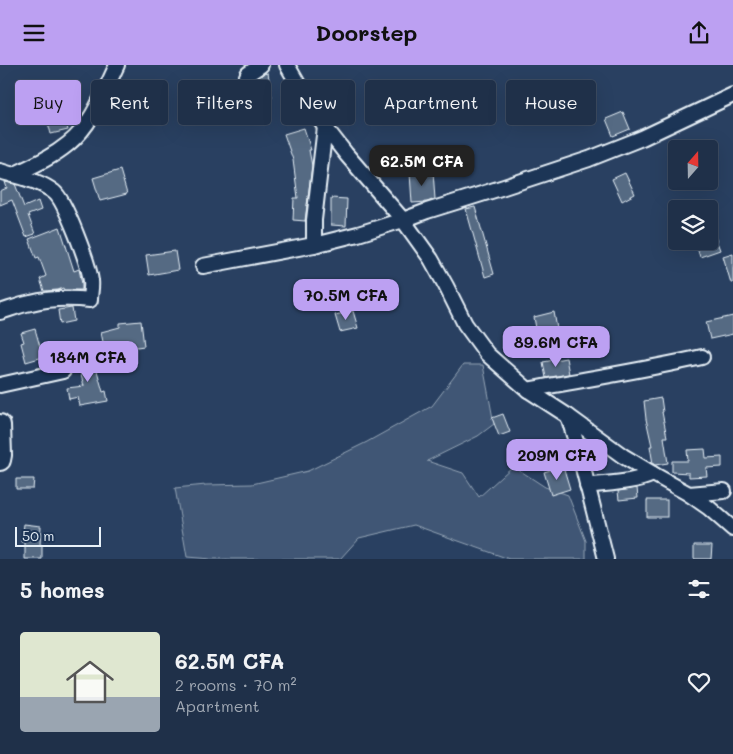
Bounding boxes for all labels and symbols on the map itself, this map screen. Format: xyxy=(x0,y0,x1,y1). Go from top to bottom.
north arrow xyxy=(668,140,718,190)
pin: 62.5M CFA xyxy=(365,145,479,187)
pin: 70.5M CFA xyxy=(289,279,403,321)
pin: 89.6M CFA xyxy=(499,325,613,368)
pin: 184M CFA xyxy=(36,341,140,383)
pin: 209M CFA xyxy=(505,439,609,481)
scale bar xyxy=(15,524,101,547)

